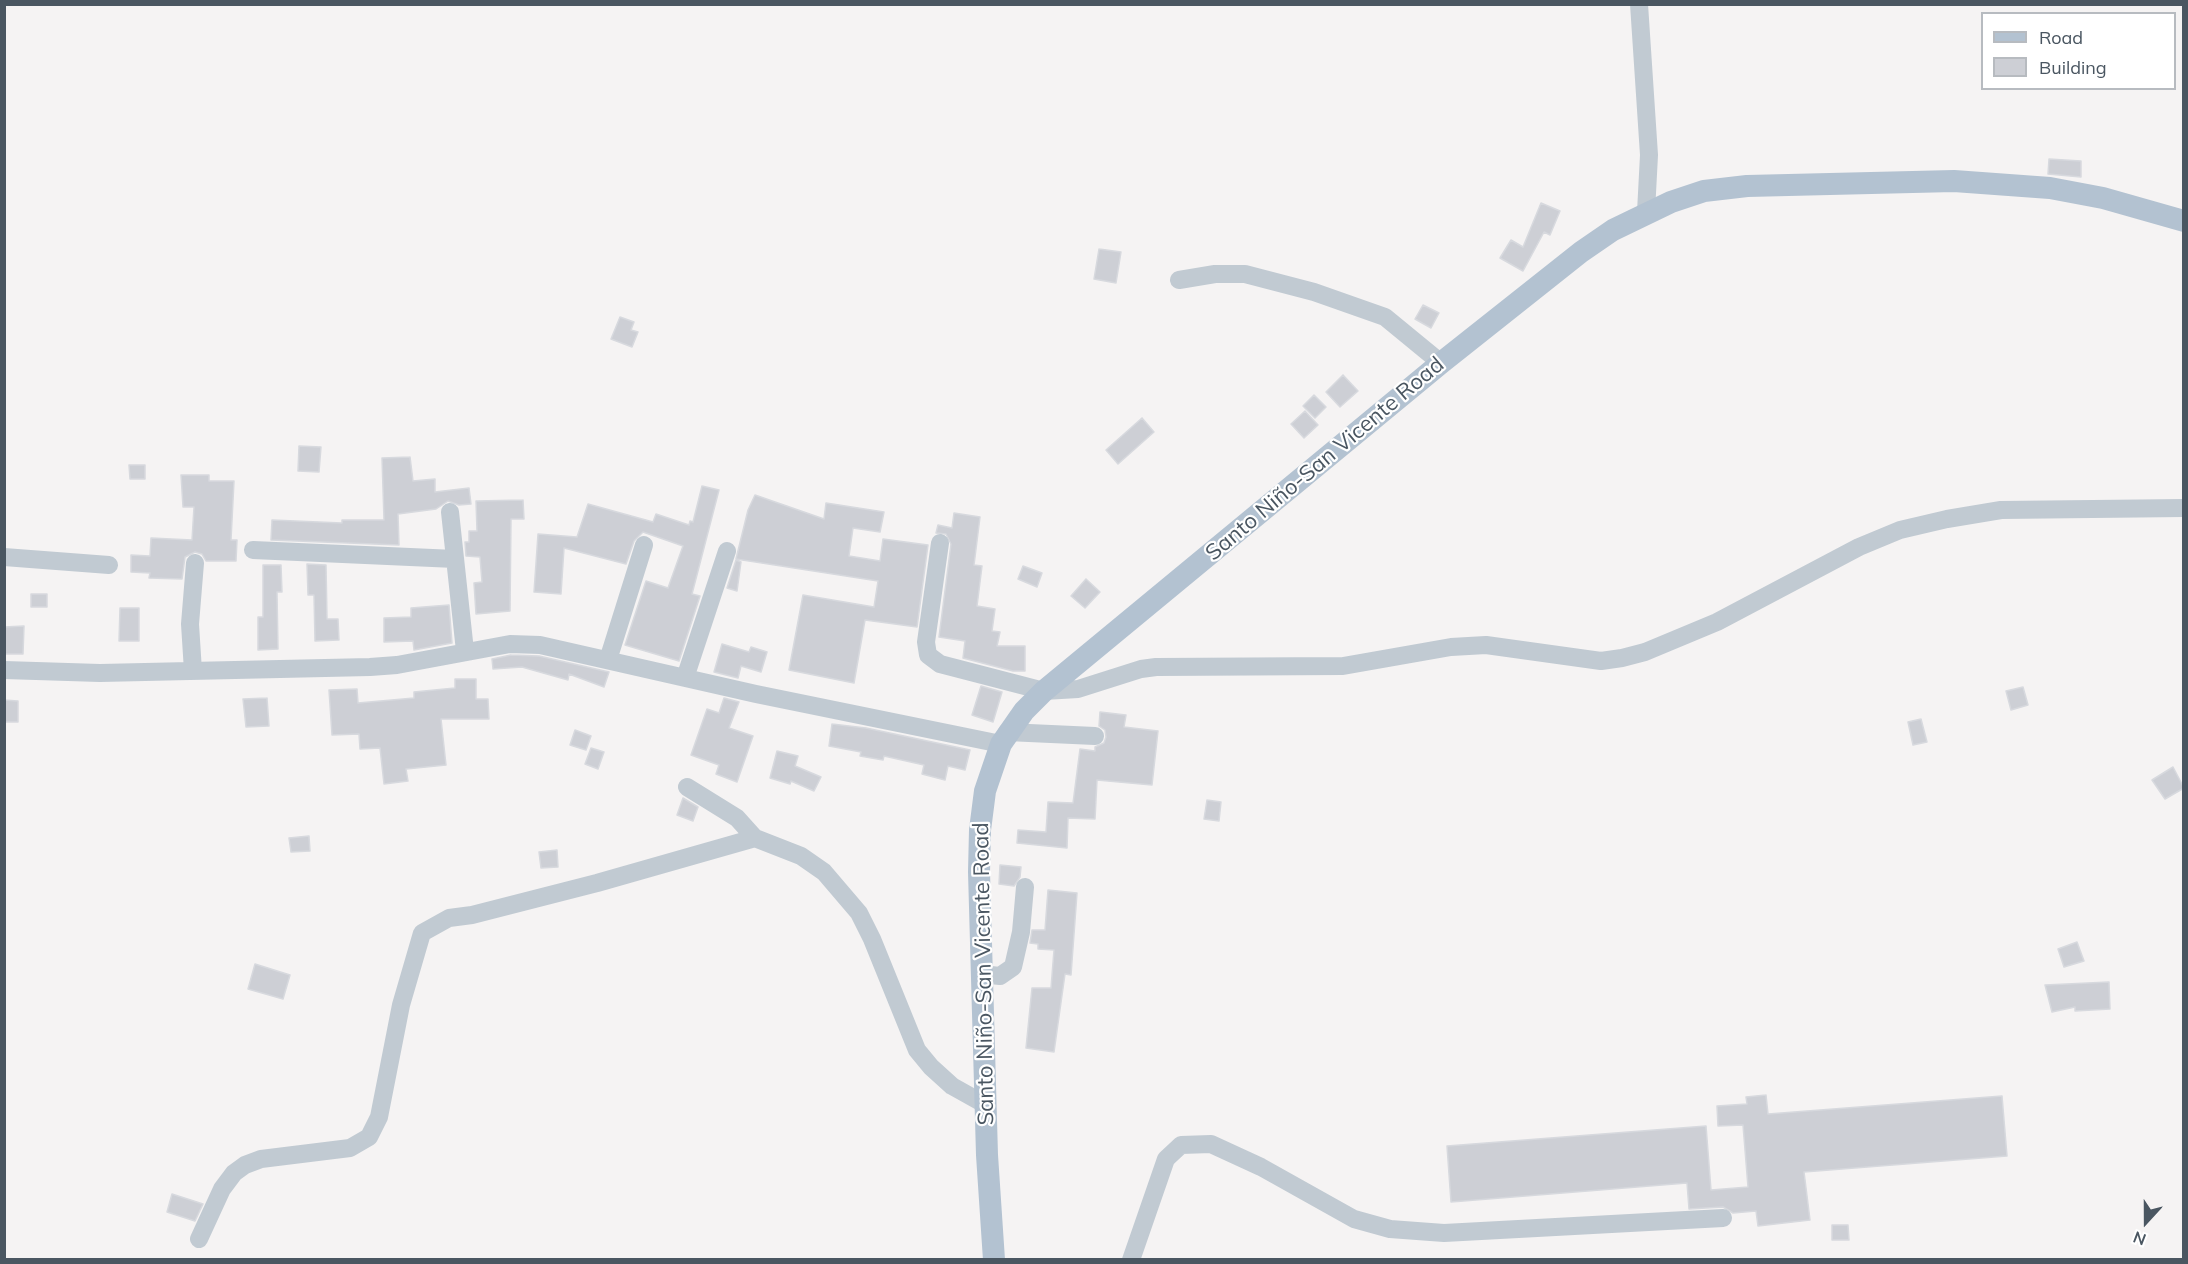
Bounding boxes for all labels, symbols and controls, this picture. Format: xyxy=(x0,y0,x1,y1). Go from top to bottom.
legend xyxy=(1981,12,2176,90)
text: Road xyxy=(2039,26,2083,49)
text: Building xyxy=(2039,56,2107,79)
street label: Santo Niño-San Vicente Road xyxy=(1200,351,1450,567)
street label: Santo Niño-San Vicente Road xyxy=(968,822,1000,1126)
north arrow xyxy=(2116,1192,2176,1252)
text: N xyxy=(2130,1227,2149,1250)

